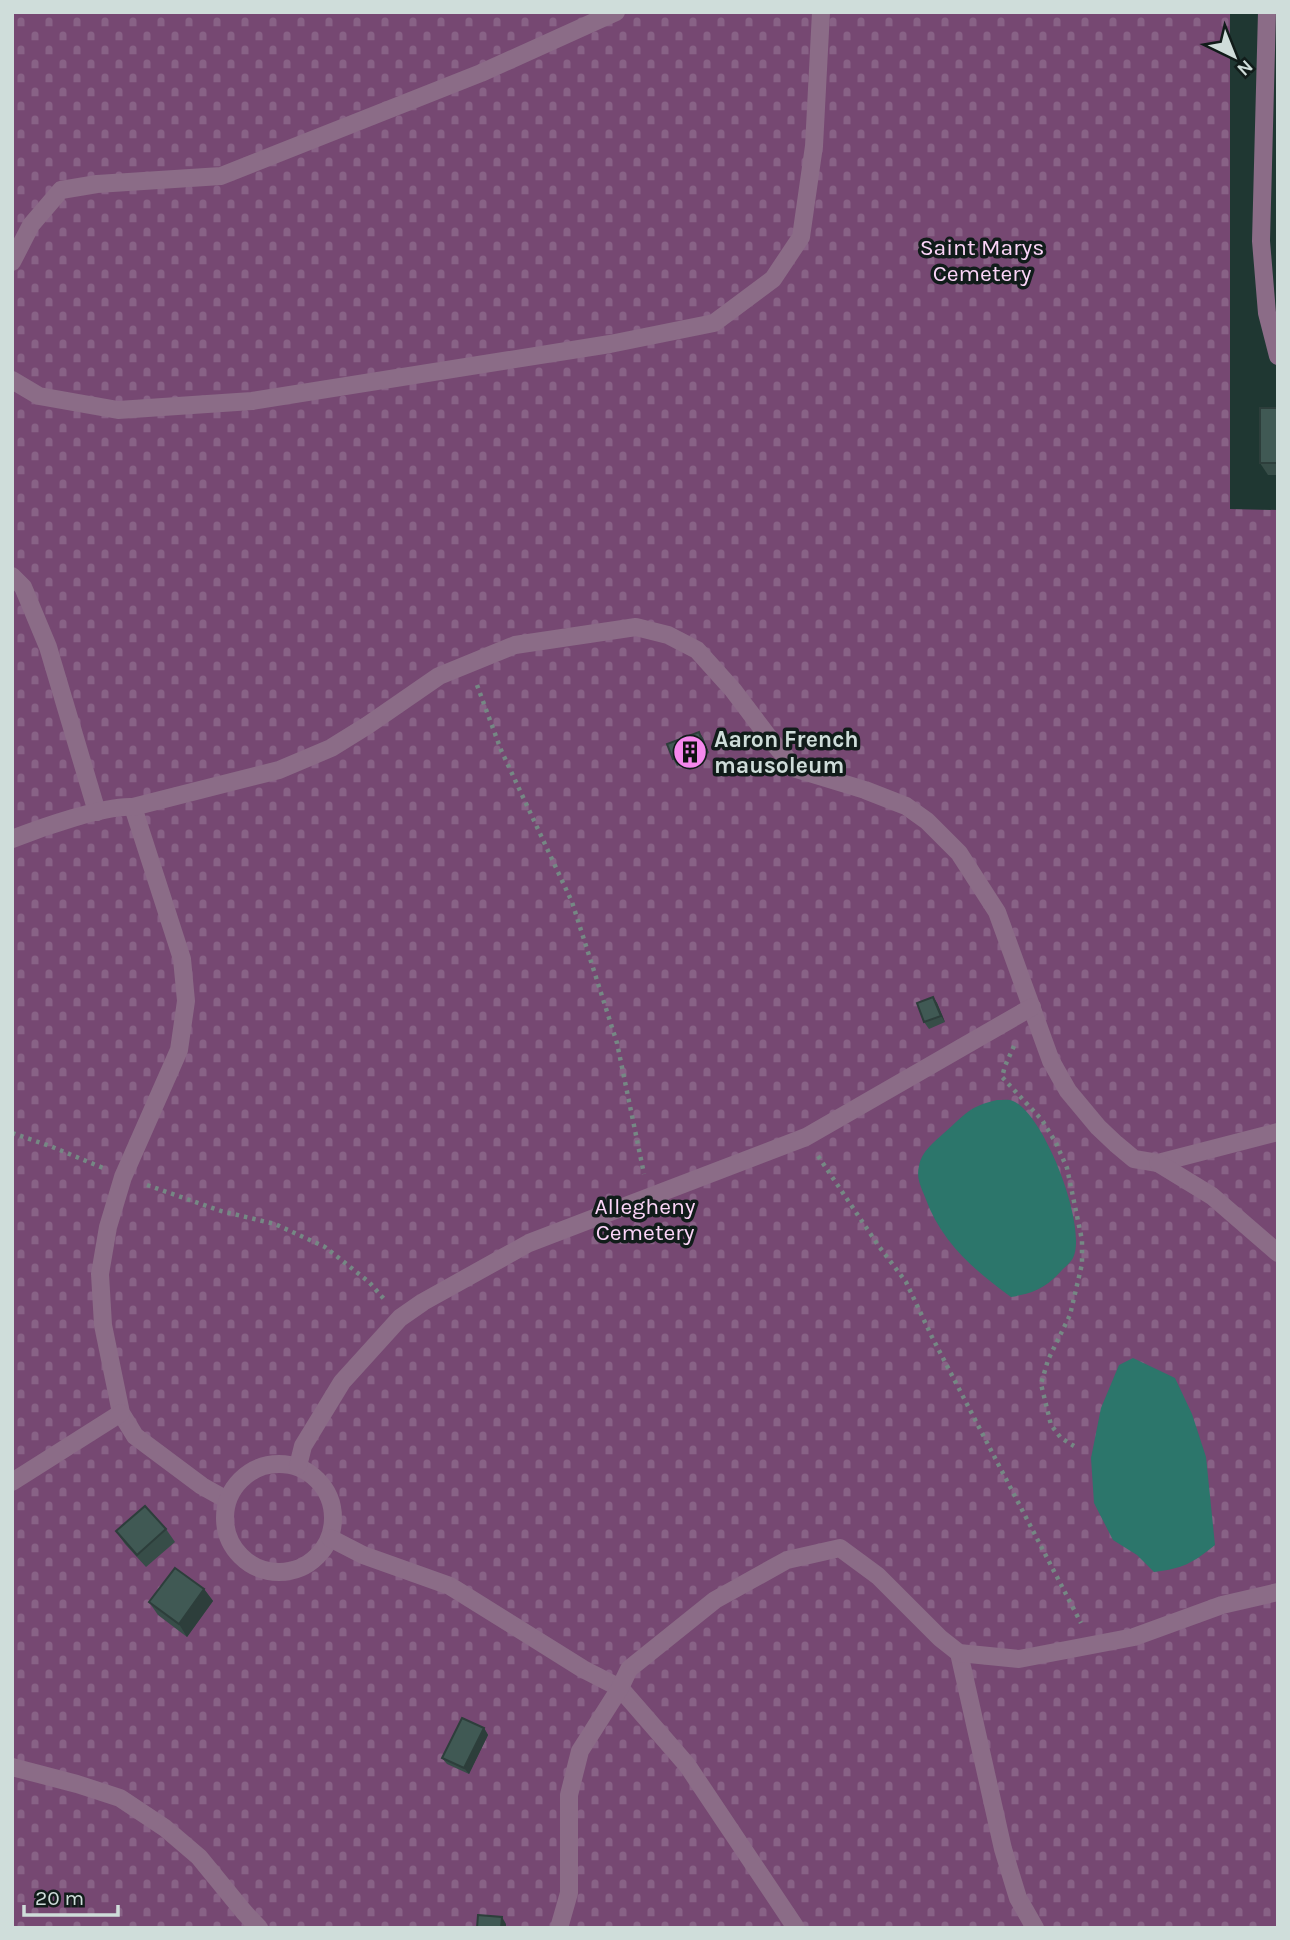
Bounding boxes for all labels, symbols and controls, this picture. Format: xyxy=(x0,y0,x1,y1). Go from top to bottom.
north arrow xyxy=(1199,21,1269,91)
text: N xyxy=(1232,55,1257,80)
park label: Saint Marys Cemetery xyxy=(920,234,1044,287)
place label: Aaron French mausoleum xyxy=(714,726,859,779)
building icon: Aaron French mausoleum xyxy=(671,733,709,771)
park label: Allegheny Cemetery xyxy=(594,1193,696,1246)
scale bar xyxy=(24,1874,119,1918)
text: 20 m xyxy=(35,1886,84,1910)

